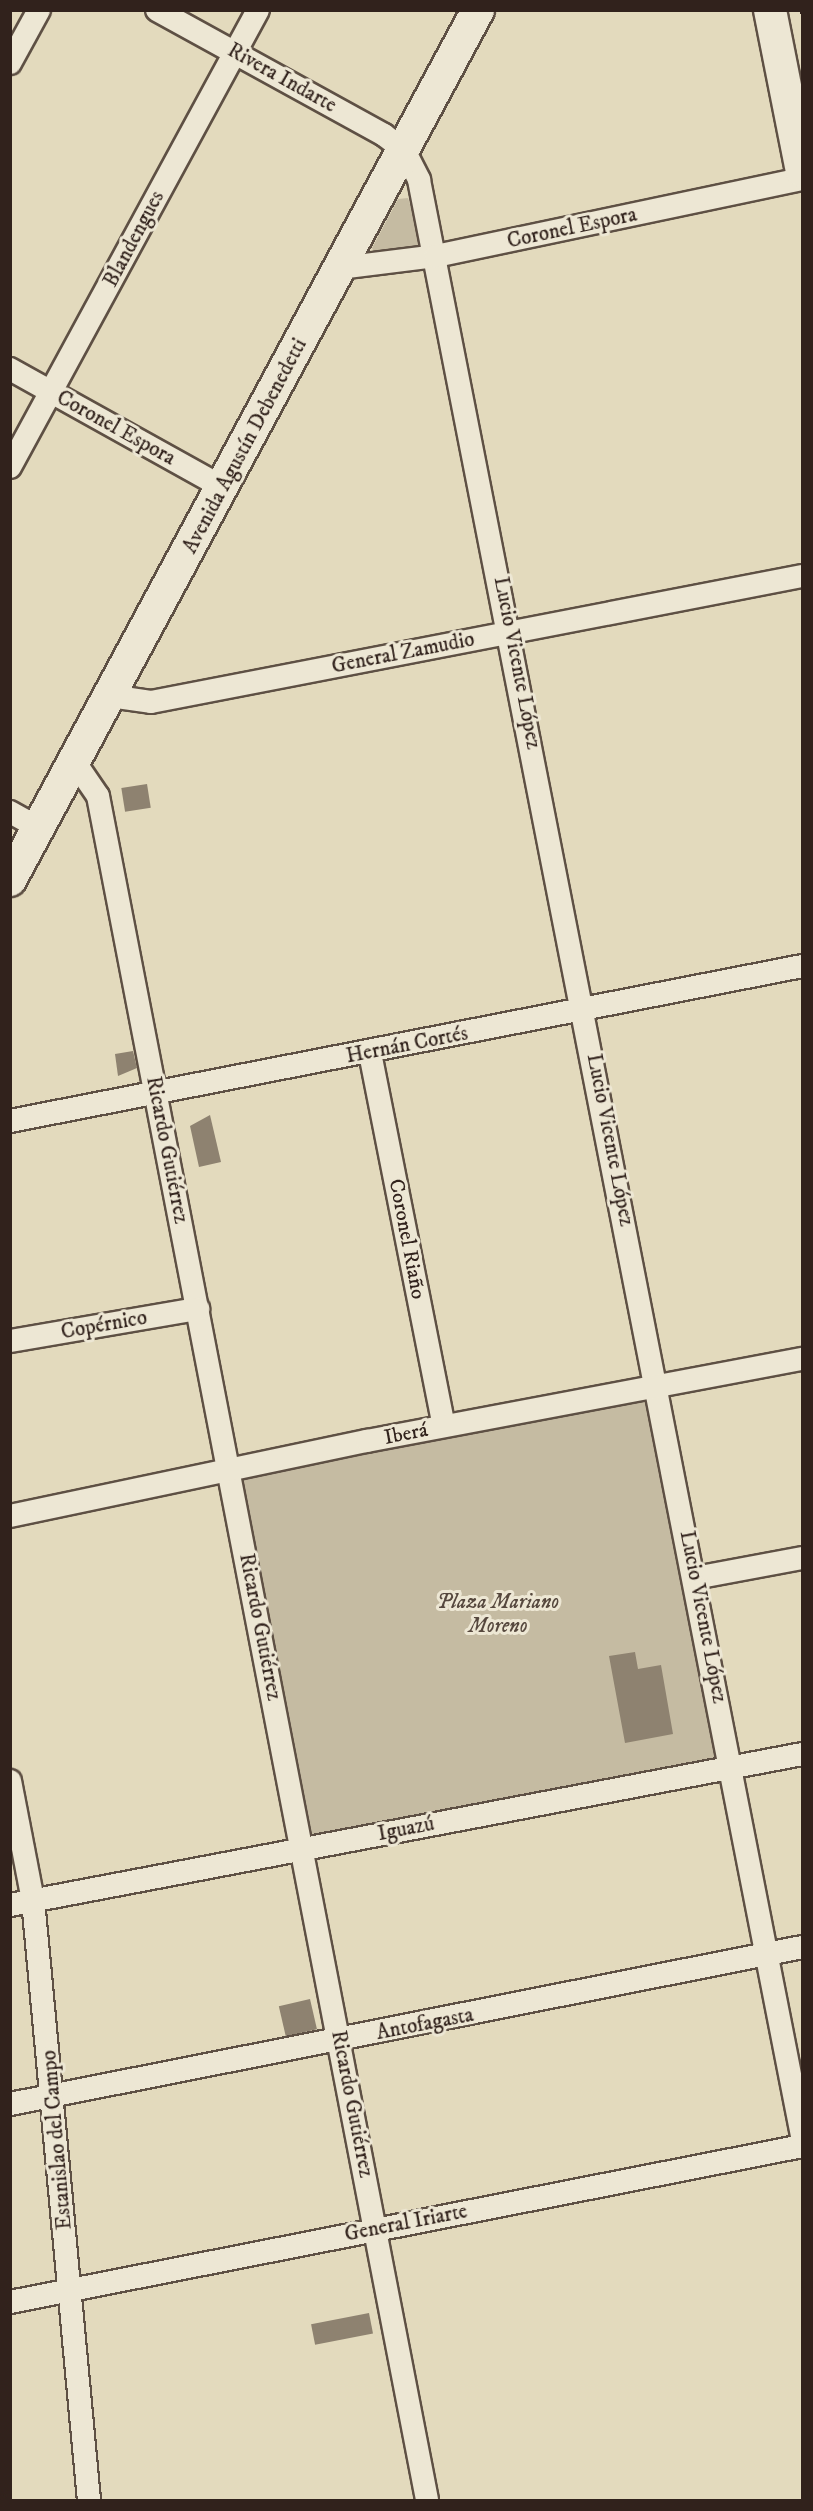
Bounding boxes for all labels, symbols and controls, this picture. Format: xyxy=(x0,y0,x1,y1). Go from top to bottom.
street label: Rivera Indarte xyxy=(223,38,341,118)
street label: Blandengues xyxy=(98,186,170,292)
street label: Coronel Espora xyxy=(505,202,639,254)
street label: Avenida Agustín Debenedetti xyxy=(178,334,312,558)
street label: Coronel Espora xyxy=(52,385,180,471)
street label: Lucio Vicente López xyxy=(488,575,546,751)
street label: General Zamudio xyxy=(329,627,477,679)
street label: Hernán Cortés xyxy=(344,1021,470,1069)
street label: Lucio Vicente López xyxy=(581,1052,639,1228)
street label: Ricardo Gutiérrez xyxy=(140,1074,194,1226)
street label: Coronel Riaño xyxy=(383,1177,431,1301)
street label: Copérnico xyxy=(59,1305,149,1345)
street label: Iberá xyxy=(382,1417,430,1451)
street label: Lucio Vicente López xyxy=(674,1529,732,1705)
street label: Ricardo Gutiérrez xyxy=(233,1551,287,1703)
park label: Plaza Mariano Moreno xyxy=(437,1589,559,1639)
street label: Iguazú xyxy=(376,1811,436,1847)
street label: Antofagasta xyxy=(374,2002,476,2046)
street label: Ricardo Gutiérrez xyxy=(325,2028,379,2180)
street label: Estanislao del Campo xyxy=(37,2049,77,2231)
street label: General Iriarte xyxy=(342,2199,470,2247)

